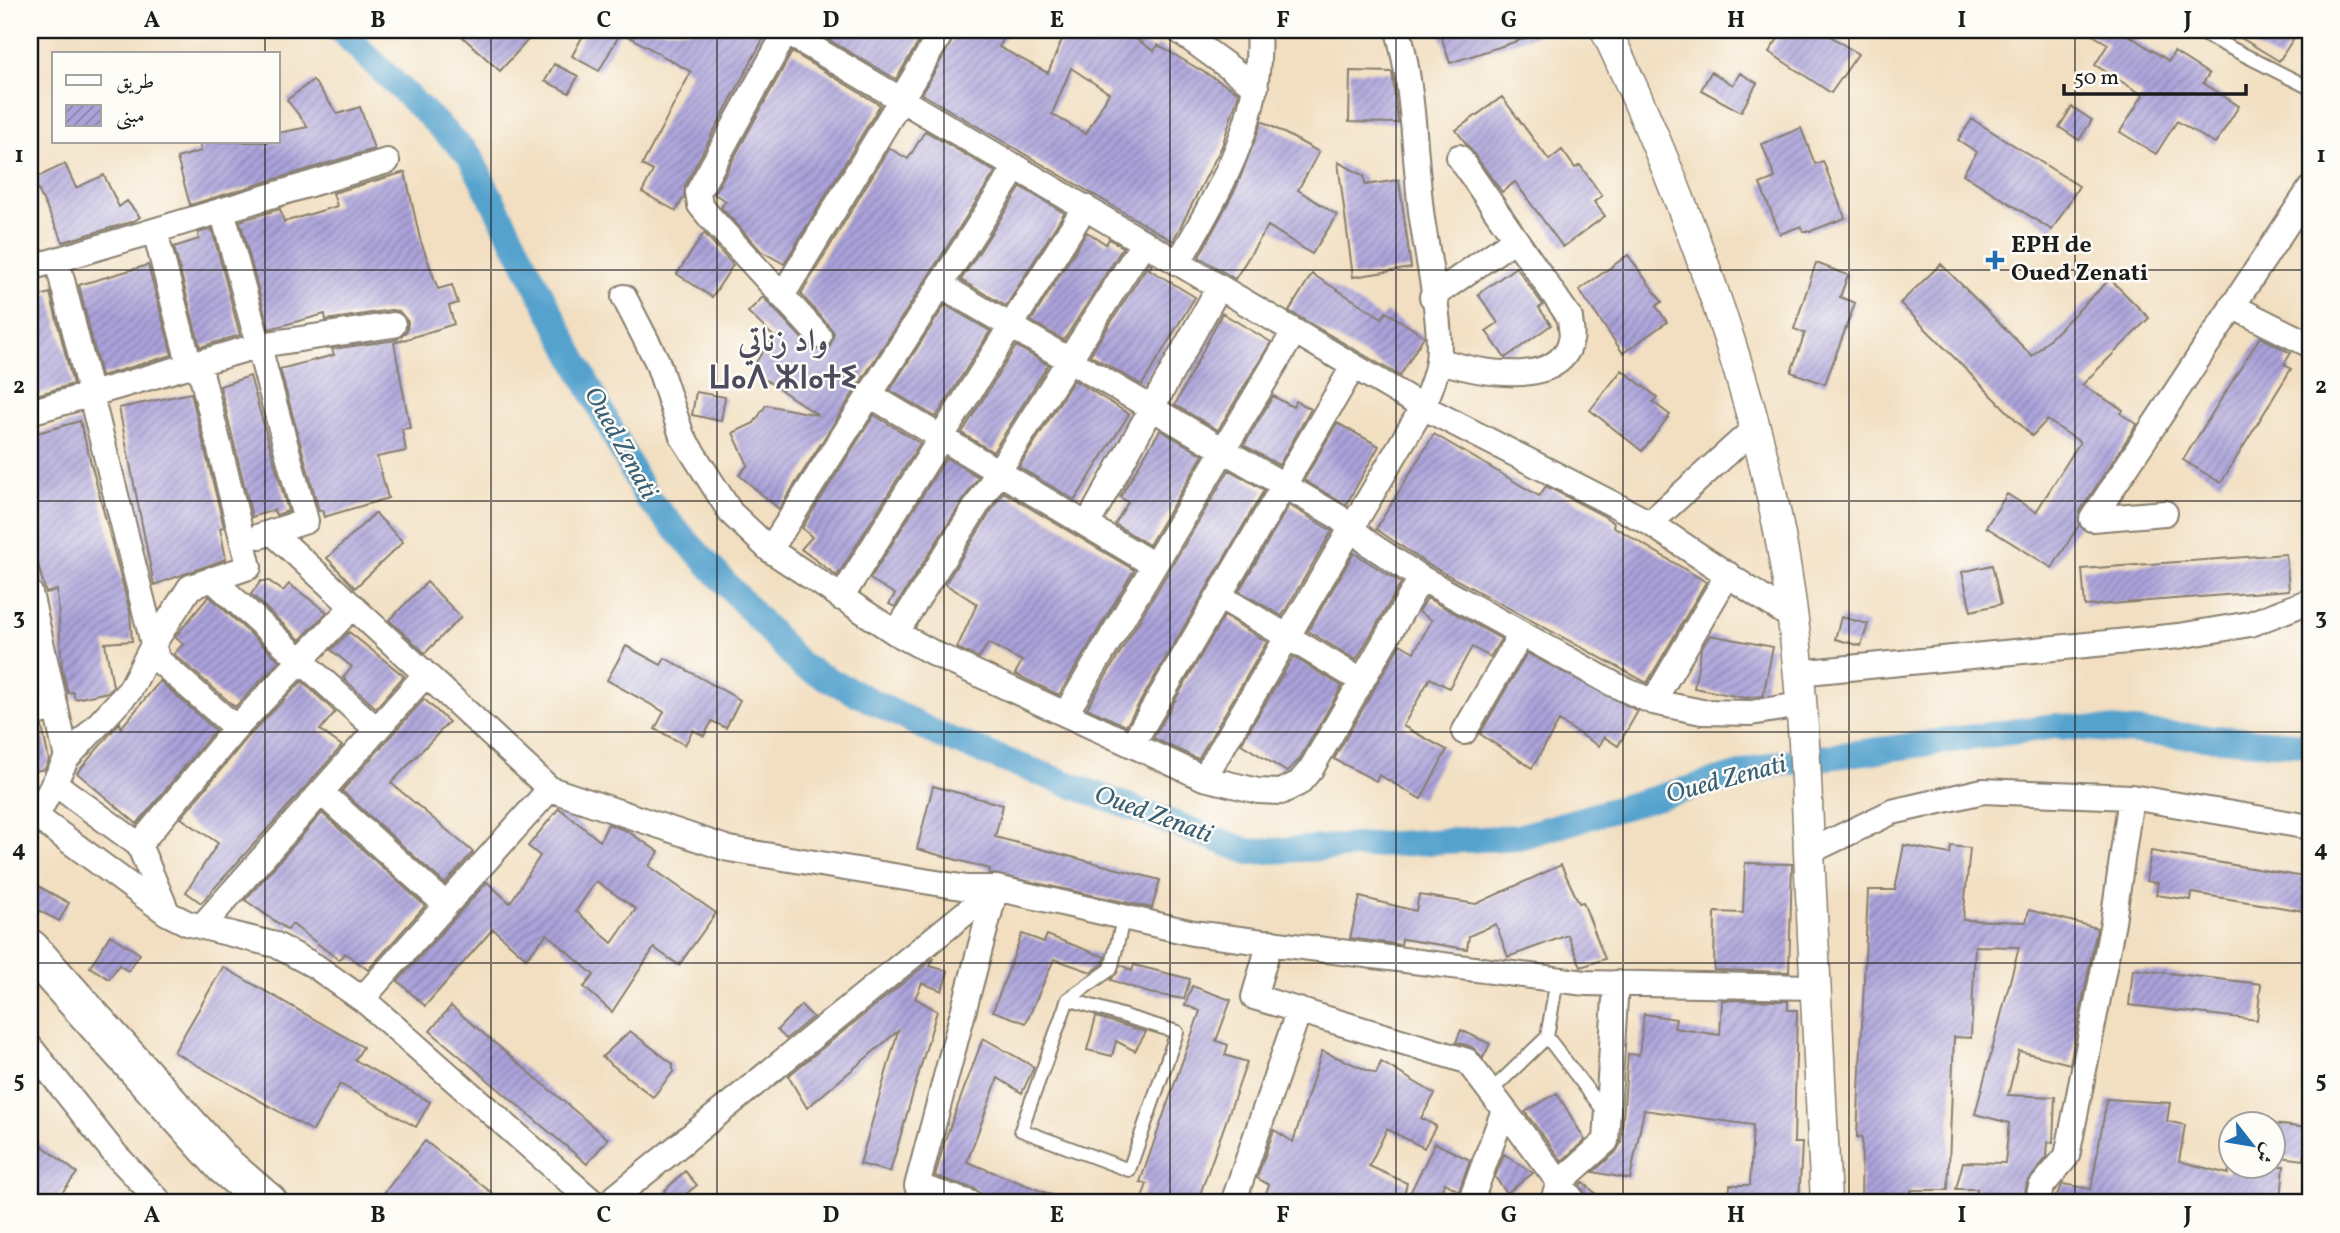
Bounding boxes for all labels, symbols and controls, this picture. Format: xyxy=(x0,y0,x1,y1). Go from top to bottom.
text: A xyxy=(144,5,160,37)
text: B xyxy=(370,5,386,37)
text: C xyxy=(597,5,611,37)
text: D xyxy=(823,5,840,37)
text: E xyxy=(1050,5,1064,37)
text: F xyxy=(1276,5,1290,37)
text: G xyxy=(1501,5,1517,37)
text: H xyxy=(1727,5,1745,37)
text: I xyxy=(1958,5,1966,37)
text: J xyxy=(2183,5,2192,37)
legend xyxy=(52,52,280,144)
scale bar xyxy=(2064,52,2246,96)
text: 50 m xyxy=(2074,64,2119,93)
text: طريق xyxy=(116,68,154,97)
text: مبنى xyxy=(116,102,145,131)
text: 1 xyxy=(14,140,24,172)
text: 1 xyxy=(2316,140,2326,172)
place label: EPH de Oued Zenati xyxy=(2011,229,2148,291)
marker: EPH de Oued Zenati xyxy=(1985,250,2005,270)
district label: واد زناتي ⵡⴰⴷ ⵣⵏⴰⵜⵉ xyxy=(708,321,858,402)
text: 2 xyxy=(13,371,25,403)
text: 2 xyxy=(2315,371,2327,403)
water label: Oued Zenati xyxy=(574,380,666,506)
text: 3 xyxy=(13,602,25,634)
text: 3 xyxy=(2315,602,2327,634)
water label: Oued Zenati xyxy=(1662,747,1791,813)
water label: Oued Zenati xyxy=(1089,777,1218,853)
text: 4 xyxy=(12,834,26,866)
text: 4 xyxy=(2314,834,2328,866)
text: 5 xyxy=(13,1065,25,1097)
text: 5 xyxy=(2315,1065,2327,1097)
north arrow xyxy=(2218,1110,2288,1180)
text: ش xyxy=(2249,1138,2281,1168)
text: A xyxy=(144,1200,160,1232)
text: B xyxy=(370,1200,386,1232)
text: C xyxy=(597,1200,611,1232)
text: D xyxy=(823,1200,840,1232)
text: E xyxy=(1050,1200,1064,1232)
text: F xyxy=(1276,1200,1290,1232)
text: G xyxy=(1501,1200,1517,1232)
text: H xyxy=(1727,1200,1745,1232)
text: I xyxy=(1958,1200,1966,1232)
text: J xyxy=(2183,1200,2192,1232)

